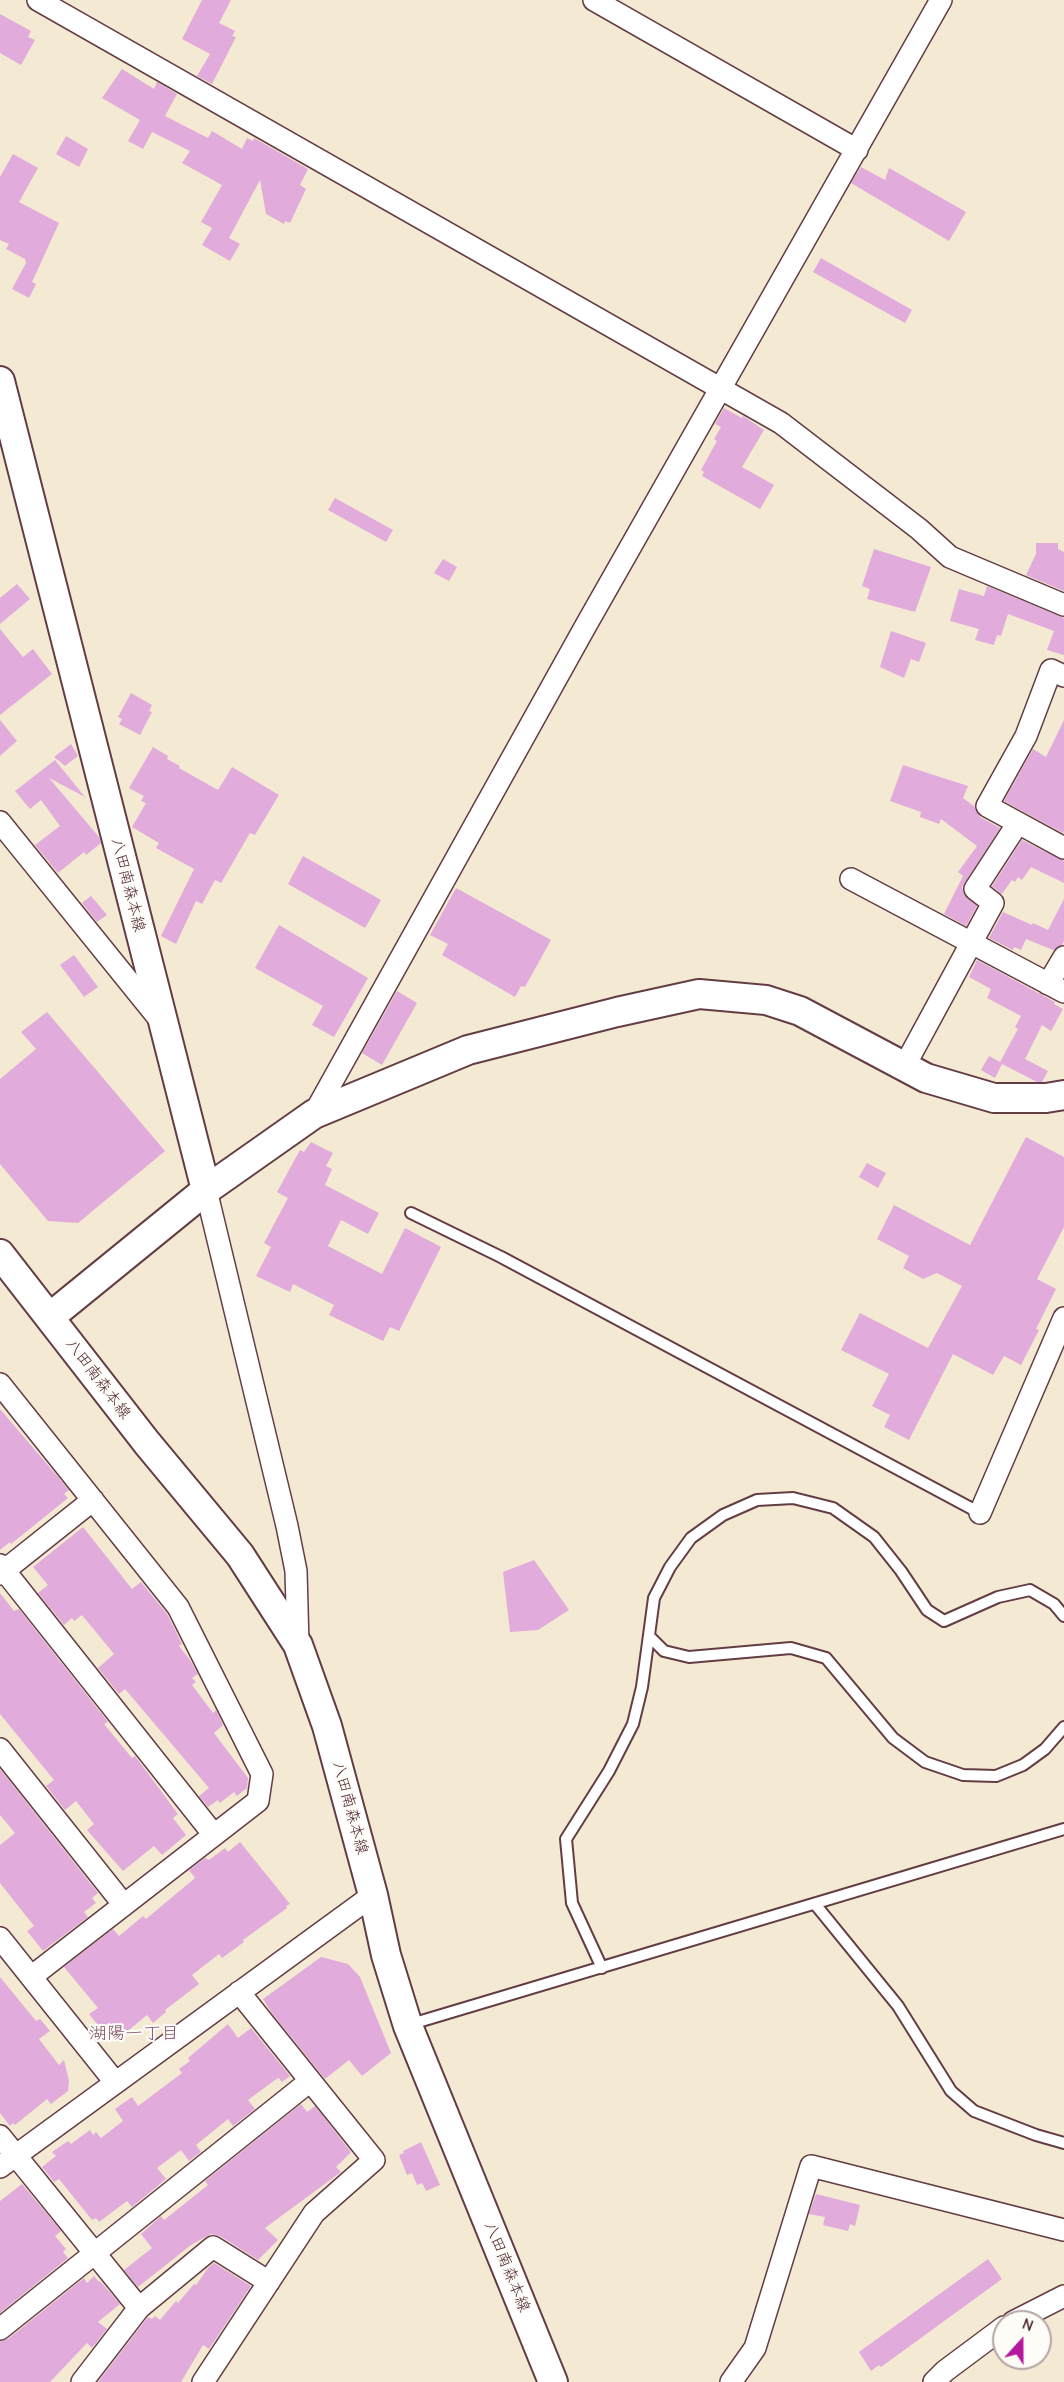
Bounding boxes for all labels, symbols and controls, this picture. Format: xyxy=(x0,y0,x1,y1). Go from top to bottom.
street label: 八田南森本線 xyxy=(107,836,149,934)
street label: 八田南森本線 xyxy=(61,1335,135,1423)
street label: 八田南森本線 xyxy=(328,1759,372,1857)
district label: 湖陽一丁目 xyxy=(89,2023,179,2045)
street label: 八田南森本線 xyxy=(480,2219,534,2315)
north arrow xyxy=(992,2310,1052,2370)
text: N xyxy=(1020,2315,1036,2335)

